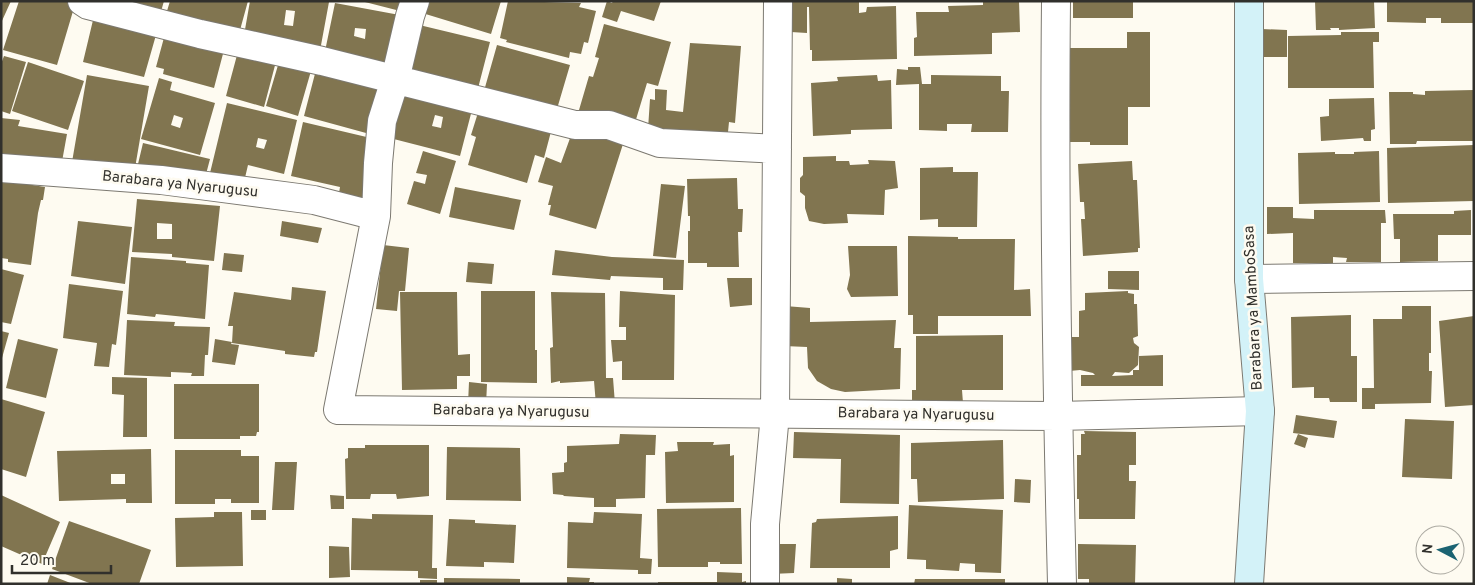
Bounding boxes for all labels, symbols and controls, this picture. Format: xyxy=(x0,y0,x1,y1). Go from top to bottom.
street label: Barabara ya Nyarugusu xyxy=(101,167,259,203)
street label: Barabara ya MamboSasa xyxy=(1240,225,1268,391)
street label: Barabara ya Nyarugusu xyxy=(432,401,590,423)
street label: Barabara ya Nyarugusu xyxy=(837,404,995,426)
north arrow xyxy=(1415,525,1465,575)
scale bar xyxy=(12,542,111,574)
text: N xyxy=(1420,543,1438,555)
text: 20 m xyxy=(20,552,55,571)

